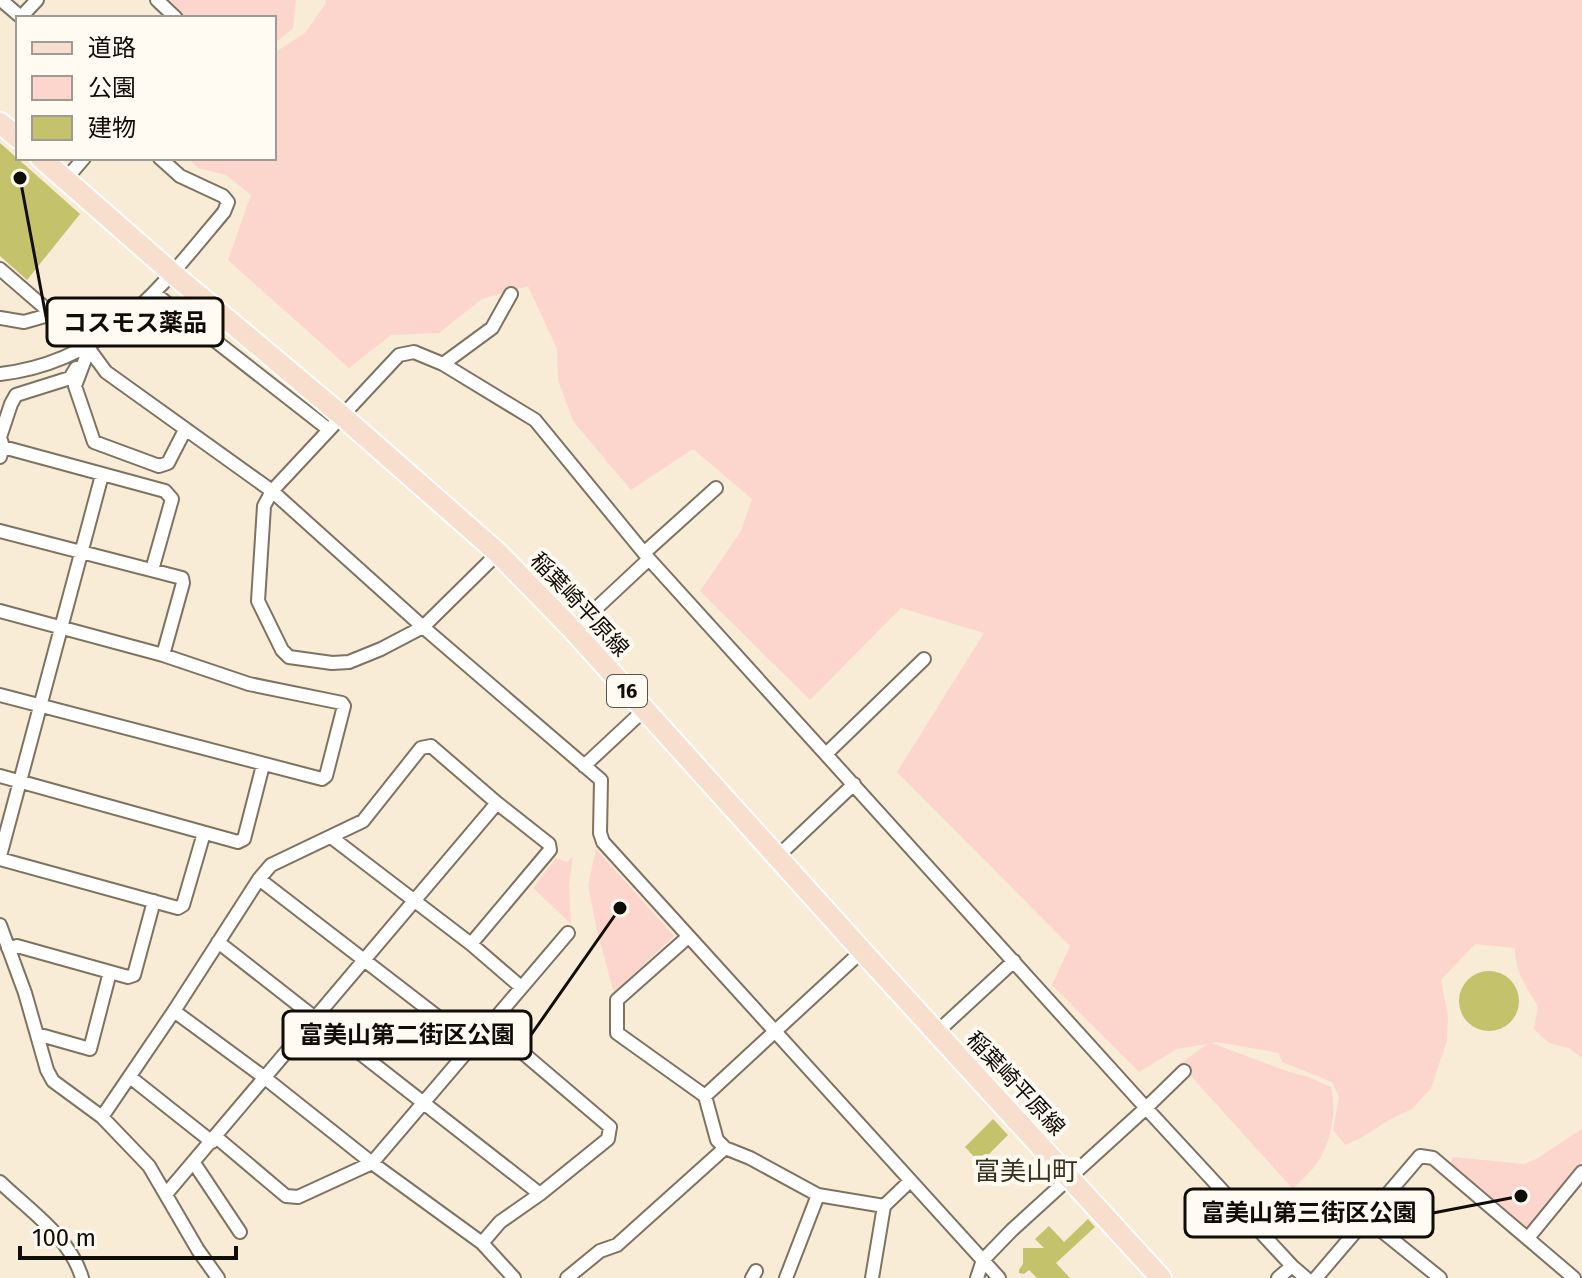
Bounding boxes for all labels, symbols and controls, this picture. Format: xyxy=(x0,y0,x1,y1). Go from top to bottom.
legend xyxy=(16,16,276,160)
text: 道路 xyxy=(88,34,136,62)
text: 公園 xyxy=(88,74,136,102)
text: 建物 xyxy=(88,114,136,142)
callout: コスモス薬品 xyxy=(47,298,223,346)
text: コスモス薬品 xyxy=(63,309,207,337)
street label: 稲葉崎平原線 xyxy=(525,547,635,662)
road number: 16 xyxy=(607,675,647,707)
callout: 富美山第二街区公園 xyxy=(283,1011,531,1059)
text: 富美山第二街区公園 xyxy=(299,1021,515,1049)
street label: 稲葉崎平原線 xyxy=(961,1026,1071,1141)
district label: 富美山町 xyxy=(974,1156,1078,1187)
callout: 富美山第三街区公園 xyxy=(1185,1189,1433,1237)
text: 富美山第三街区公園 xyxy=(1201,1199,1417,1227)
scale bar xyxy=(20,1210,236,1260)
text: 100 m xyxy=(32,1224,96,1252)

